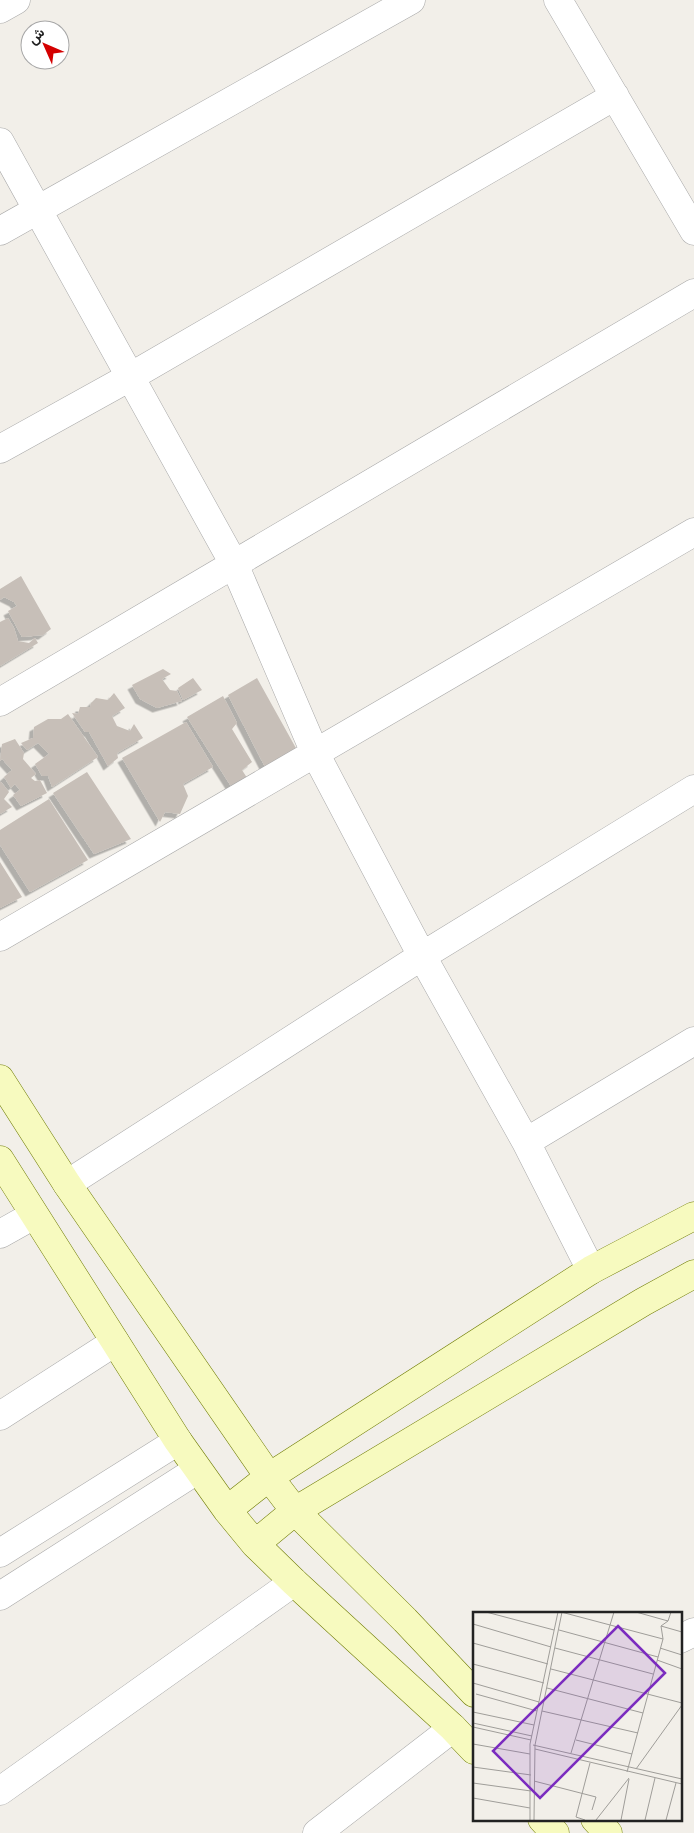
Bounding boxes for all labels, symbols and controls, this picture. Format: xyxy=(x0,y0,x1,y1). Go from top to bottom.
north arrow xyxy=(20,20,70,70)
text: ش xyxy=(23,23,48,48)
inset map xyxy=(473,1612,682,1820)

